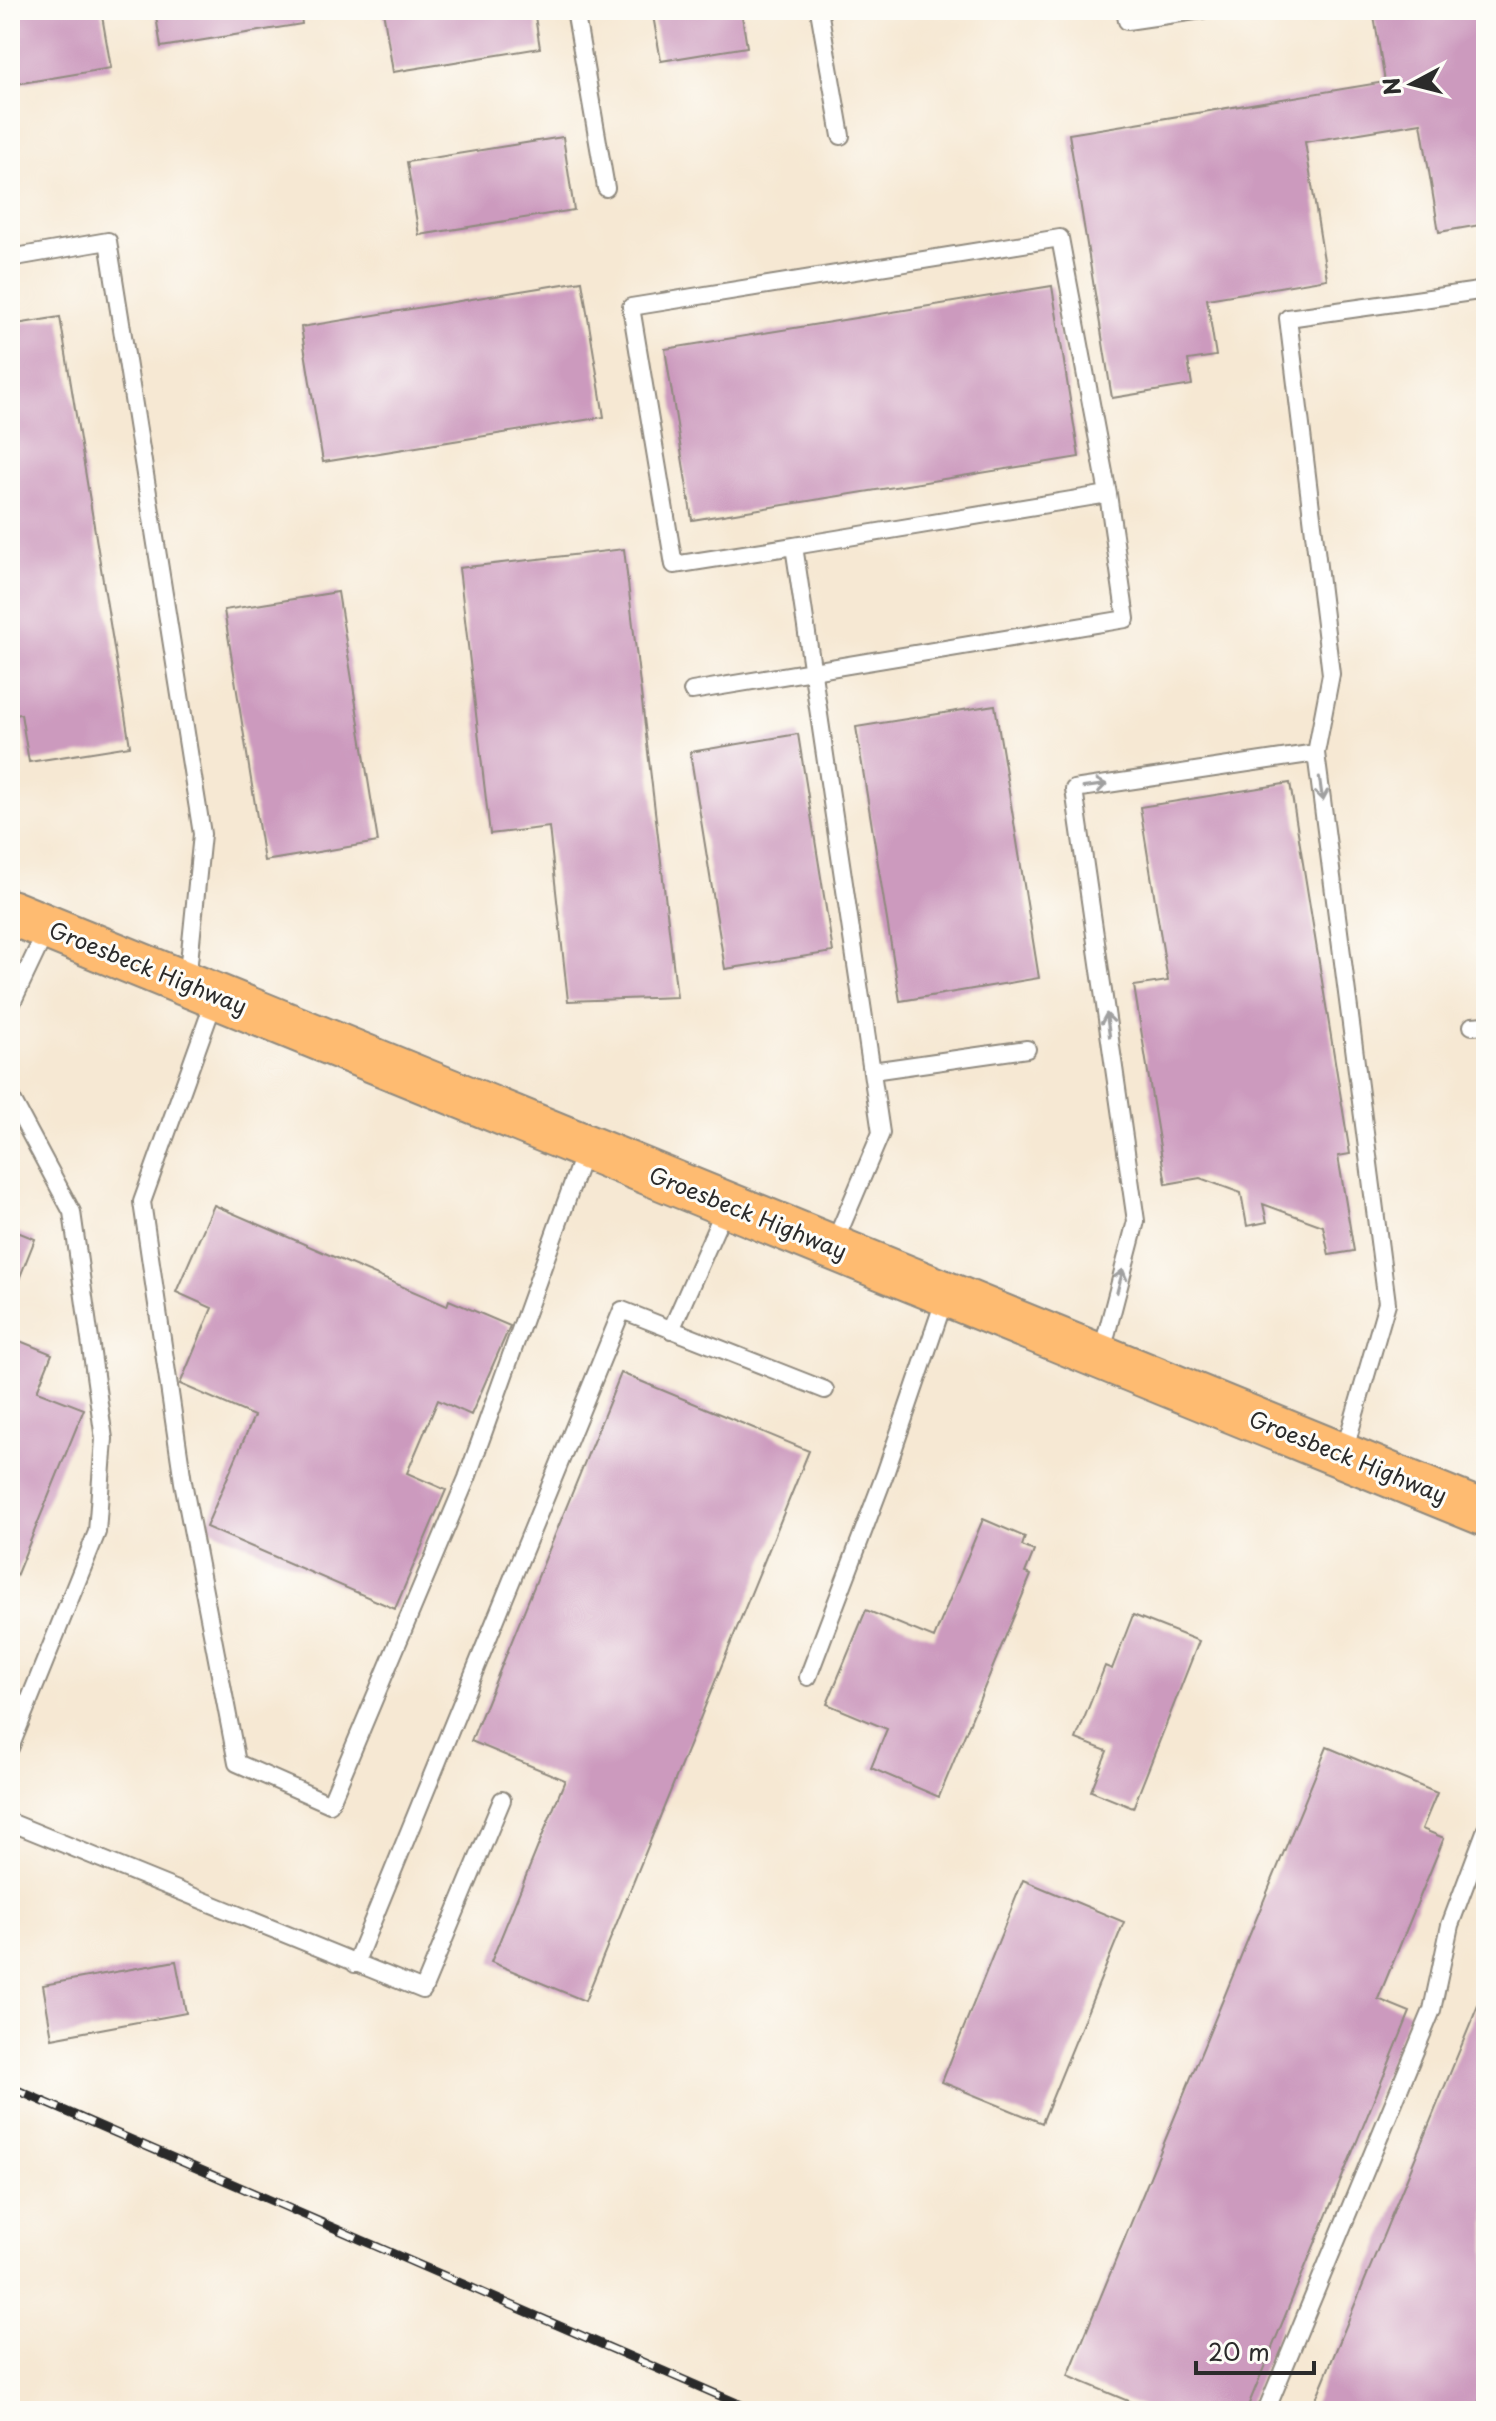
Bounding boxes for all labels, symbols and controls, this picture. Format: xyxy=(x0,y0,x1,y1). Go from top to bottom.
north arrow xyxy=(1372,44,1452,124)
text: N xyxy=(1373,76,1408,97)
one-way arrow xyxy=(1314,776,1329,801)
one-way arrow xyxy=(1082,778,1107,793)
street label: Groesbeck Highway xyxy=(45,912,252,1021)
one-way arrow xyxy=(1100,1013,1115,1038)
street label: Groesbeck Highway xyxy=(645,1157,852,1266)
one-way arrow xyxy=(1114,1269,1129,1295)
street label: Groesbeck Highway xyxy=(1245,1401,1452,1510)
scale bar xyxy=(1196,2325,1314,2375)
text: 20 m xyxy=(1208,2333,1270,2369)

